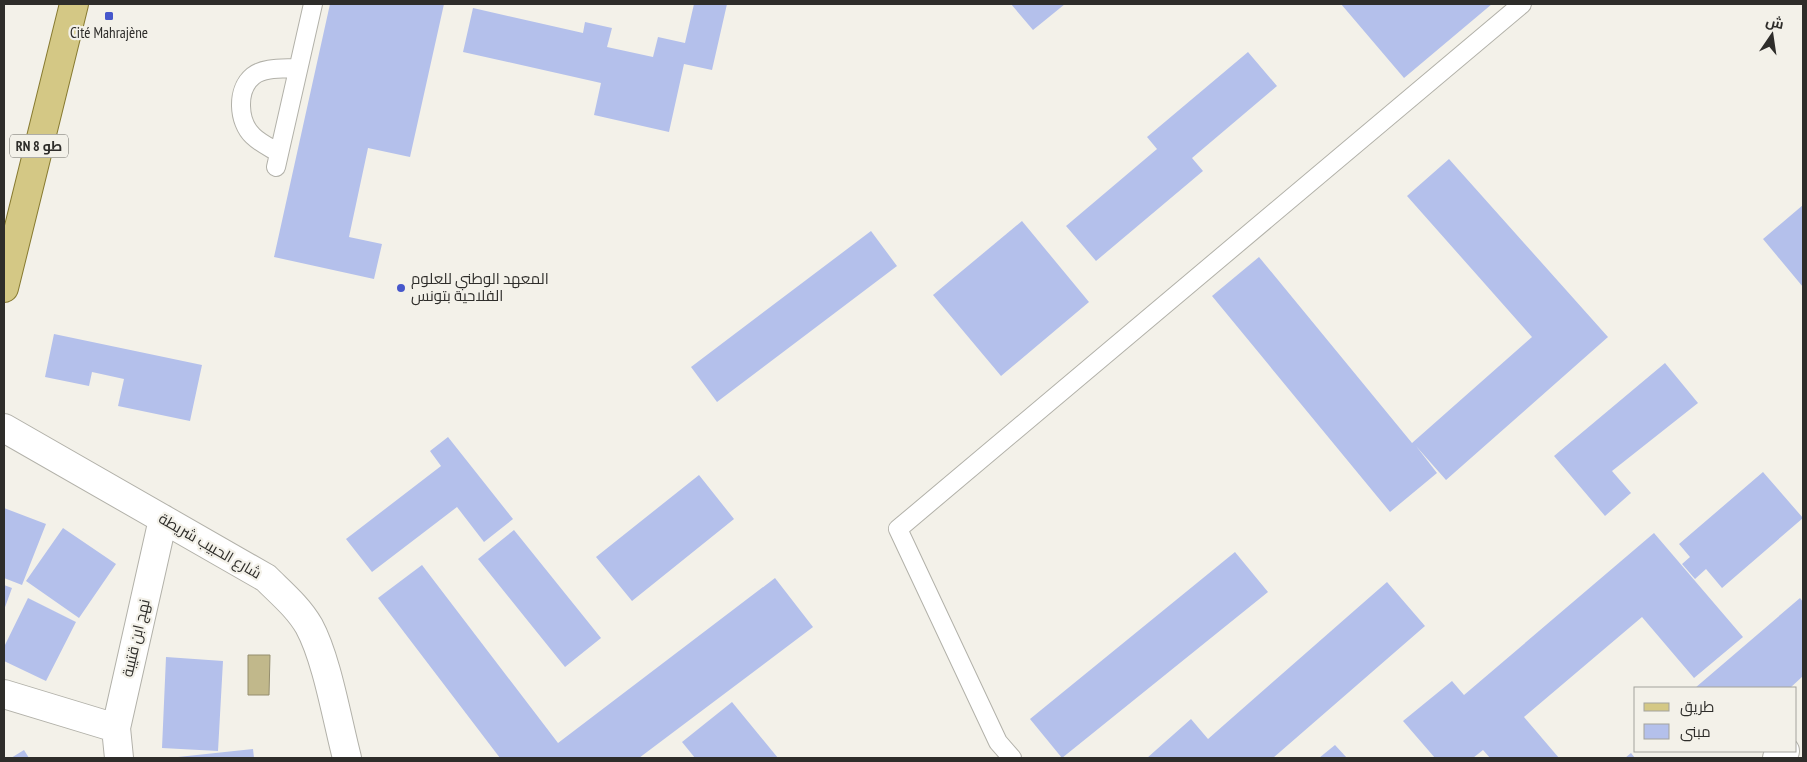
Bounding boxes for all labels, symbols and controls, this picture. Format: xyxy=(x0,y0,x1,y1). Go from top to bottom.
marker: Cité Mahrajène xyxy=(103,10,115,22)
north arrow xyxy=(1747,10,1797,60)
text: ش xyxy=(1764,12,1786,33)
place label: Cité Mahrajène xyxy=(70,23,148,42)
road number: RN 8 طو xyxy=(10,134,68,158)
place label: المعهد الوطني للعلوم الفلاحية بتونس xyxy=(411,269,549,306)
marker: المعهد الوطني للعلوم الفلاحية بتونس xyxy=(395,282,407,294)
street label: شارع الحبيب شريطة xyxy=(155,508,265,584)
street label: نهج ابن قتيبة xyxy=(117,597,156,679)
legend xyxy=(1634,687,1797,752)
text: طريق xyxy=(1680,697,1714,717)
text: مبنى xyxy=(1680,722,1711,742)

